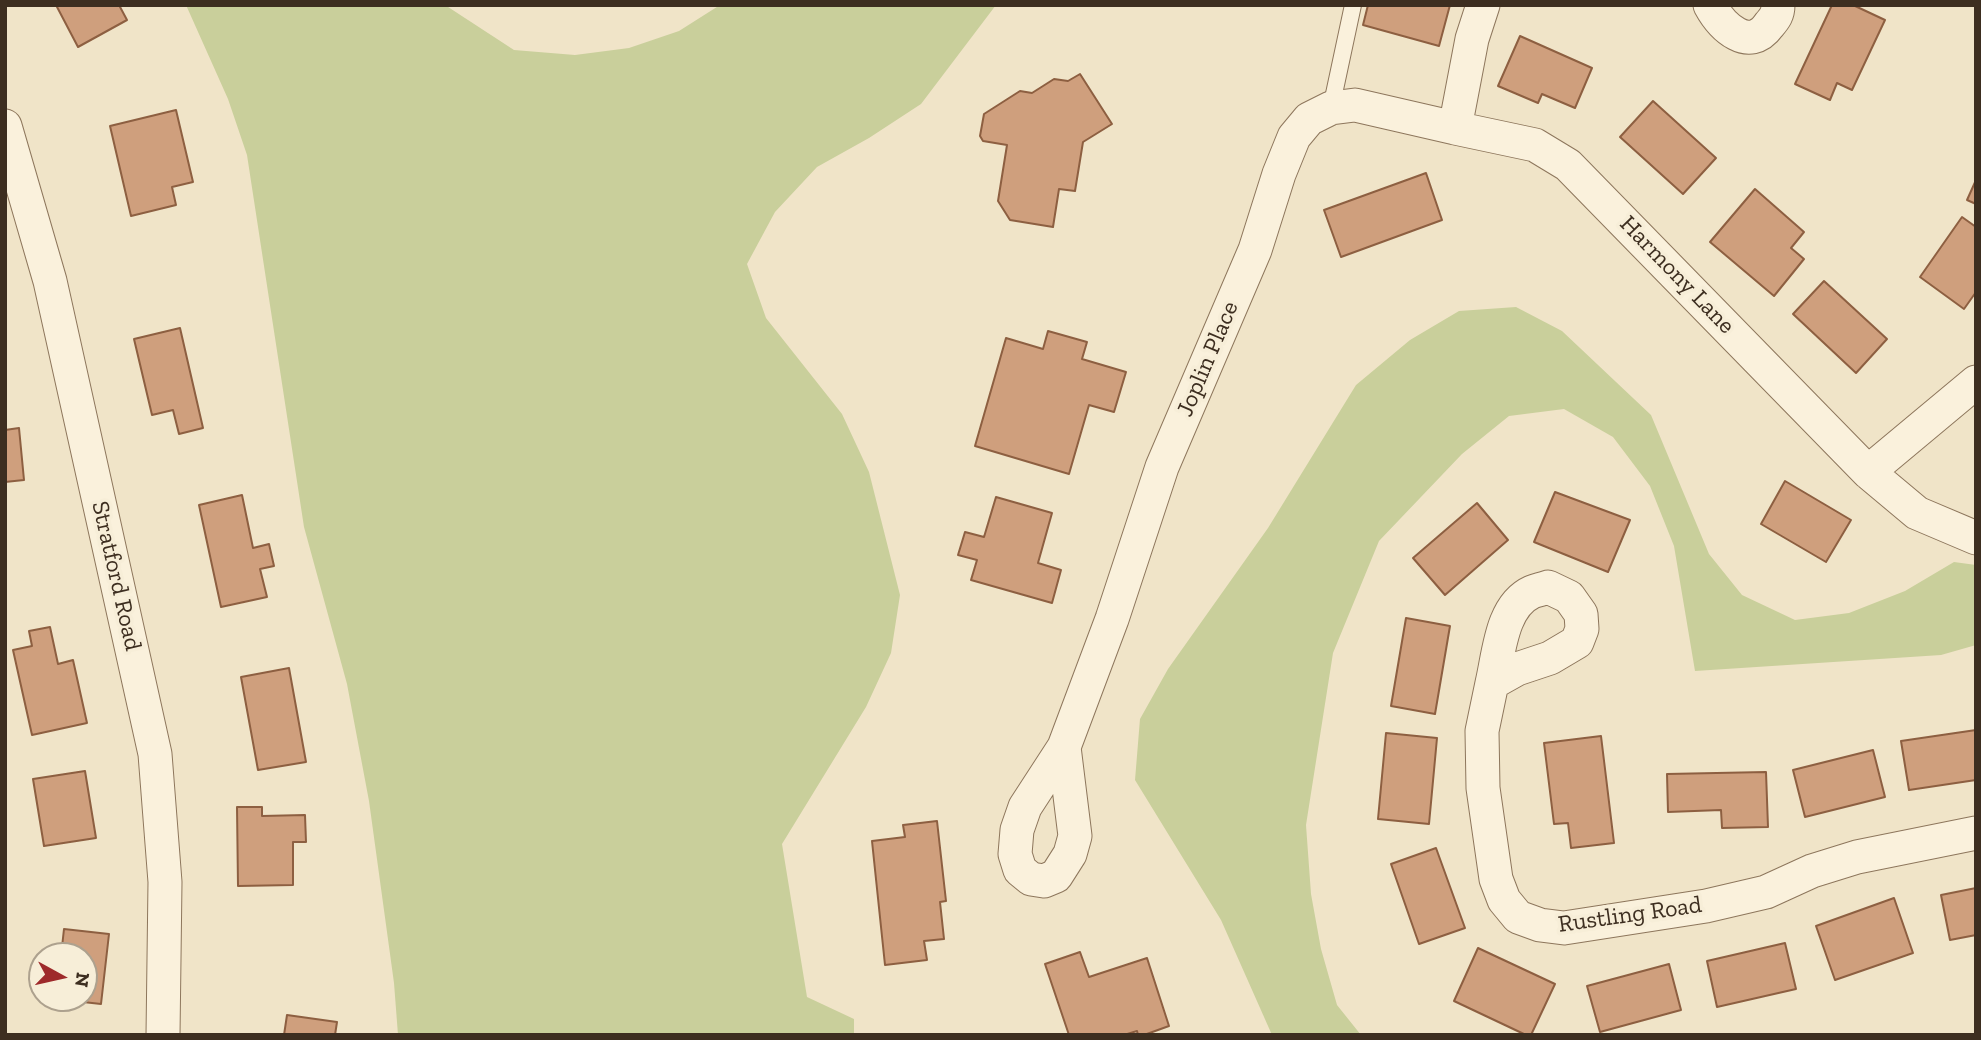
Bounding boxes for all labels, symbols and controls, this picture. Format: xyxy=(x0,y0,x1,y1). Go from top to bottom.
street label: Harmony Lane xyxy=(1613,210,1741,340)
street label: Joplin Place xyxy=(1171,297,1245,421)
street label: Stratford Road xyxy=(85,499,147,653)
street label: Rustling Road xyxy=(1556,891,1704,939)
north arrow xyxy=(28,942,98,1012)
text: N xyxy=(70,971,95,988)

